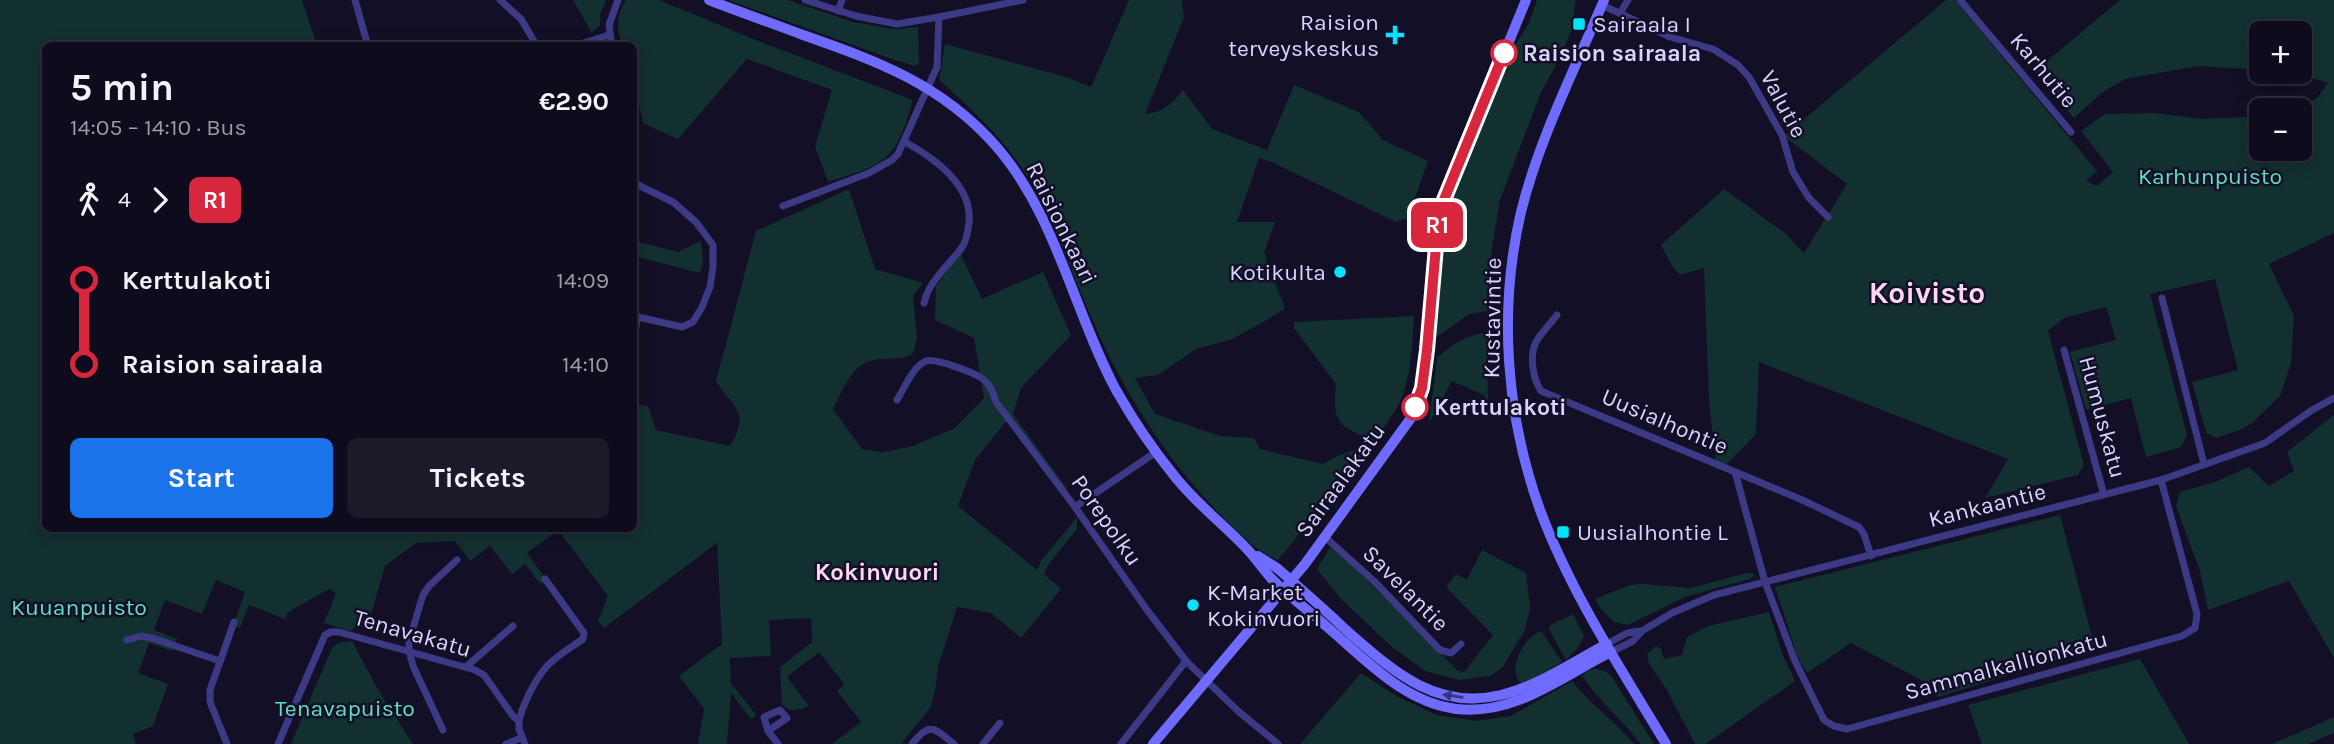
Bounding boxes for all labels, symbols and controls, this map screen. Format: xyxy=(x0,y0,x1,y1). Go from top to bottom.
place label: Raision terveyskeskus xyxy=(1228,9,1379,62)
place label: Sairaala I xyxy=(1593,11,1691,38)
marker: Sairaala I xyxy=(1571,16,1587,32)
map controls xyxy=(2249,21,2312,161)
button: + xyxy=(2249,21,2312,84)
marker: Raision terveyskeskus xyxy=(1385,25,1405,45)
street label: Karhutie xyxy=(2004,27,2083,114)
marker: Raision sairaala xyxy=(1491,40,1517,66)
place label: Raision sairaala xyxy=(1523,40,1701,67)
text: 5 min xyxy=(70,65,174,110)
street label: Valutie xyxy=(1755,66,1813,143)
text: €2.90 xyxy=(539,86,609,117)
button: − xyxy=(2249,98,2312,161)
text: 14:05 – 14:10 · Bus xyxy=(70,114,247,141)
street label: Raisionkaari xyxy=(1020,158,1103,289)
park label: Karhunpuisto xyxy=(2138,163,2282,190)
icon: walk xyxy=(70,181,108,219)
icon: forward xyxy=(141,181,179,219)
text: 4 xyxy=(118,186,131,213)
text: R1 xyxy=(203,186,227,214)
line badge: R1 xyxy=(1406,202,1468,248)
text: R1 xyxy=(1425,211,1449,239)
street label: Kustavintie xyxy=(1478,257,1507,379)
place label: Kotikulta xyxy=(1229,259,1326,286)
marker: Kotikulta xyxy=(1332,264,1348,280)
text: Kerttulakoti xyxy=(122,265,272,296)
text: 14:09 xyxy=(556,267,609,294)
district label: Koivisto xyxy=(1869,275,1985,311)
text: Raision sairaala xyxy=(122,349,323,380)
text: 14:10 xyxy=(562,351,609,378)
street label: Humuskatu xyxy=(2073,353,2132,481)
street label: Uusialhontie xyxy=(1598,383,1732,460)
marker: Kerttulakoti xyxy=(1402,394,1428,420)
place label: Kerttulakoti xyxy=(1434,394,1567,421)
street label: Sairaalakatu xyxy=(1290,418,1391,543)
button: Start xyxy=(70,438,333,518)
button: Tickets xyxy=(347,438,609,518)
street label: Porepolku xyxy=(1065,470,1148,571)
street label: Kankaantie xyxy=(1926,478,2049,533)
place label: Uusialhontie L xyxy=(1577,519,1728,546)
marker: Uusialhontie L xyxy=(1555,524,1571,540)
street label: Savelantie xyxy=(1357,540,1454,637)
district label: Kokinvuori xyxy=(815,558,939,586)
place label: K-Market Kokinvuori xyxy=(1207,579,1320,632)
park label: Kuuanpuisto xyxy=(11,594,147,621)
marker: K-Market Kokinvuori xyxy=(1185,597,1201,613)
street label: Tenavakatu xyxy=(351,604,475,663)
street label: Sammalkallionkatu xyxy=(1902,625,2110,706)
one-way arrow xyxy=(1442,690,1464,701)
park label: Tenavapuisto xyxy=(275,695,415,722)

